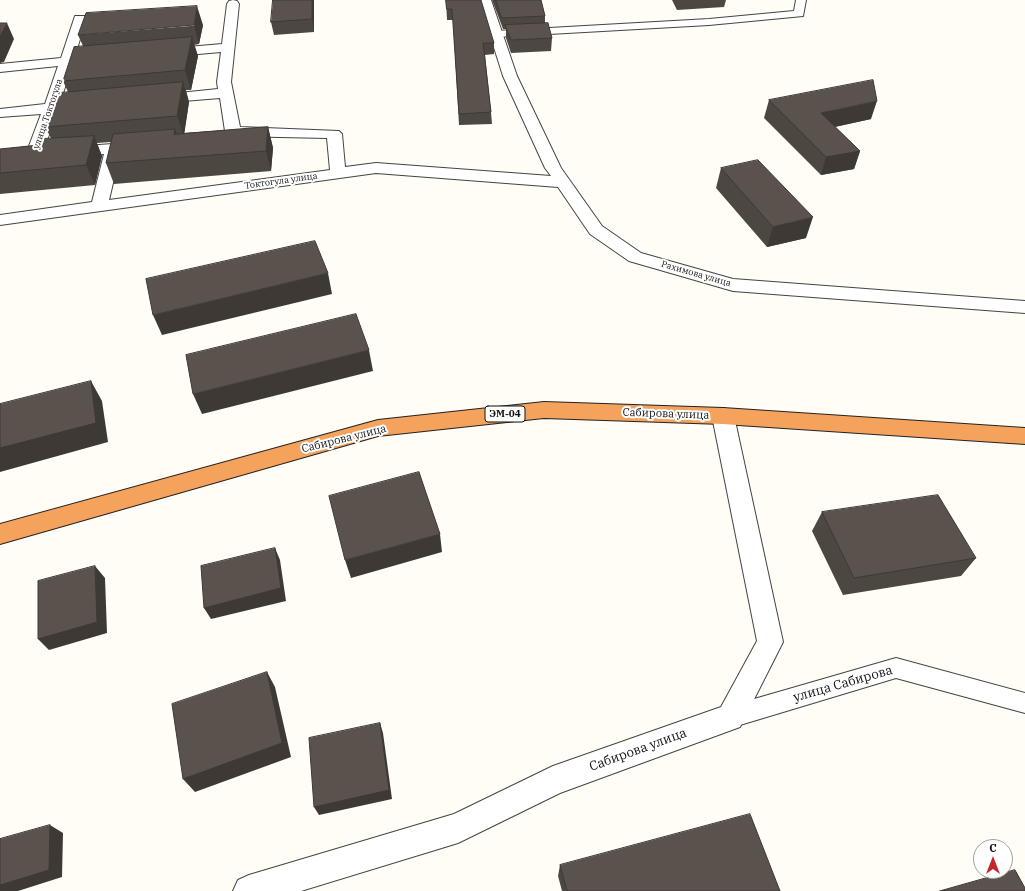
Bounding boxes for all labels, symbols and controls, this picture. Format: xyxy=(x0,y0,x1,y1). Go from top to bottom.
street label: улица Токтогула xyxy=(31,77,65,151)
street label: Токтогула улица xyxy=(244,171,318,191)
street label: Рахимова улица xyxy=(660,259,732,289)
road number: ЭМ-04 xyxy=(485,406,525,422)
street label: Сабирова улица xyxy=(622,406,710,422)
street label: Сабирова улица xyxy=(300,422,388,456)
street label: улица Сабирова xyxy=(792,662,894,706)
street label: Сабирова улица xyxy=(587,725,689,775)
north arrow xyxy=(973,839,1013,879)
text: С xyxy=(989,841,997,855)

